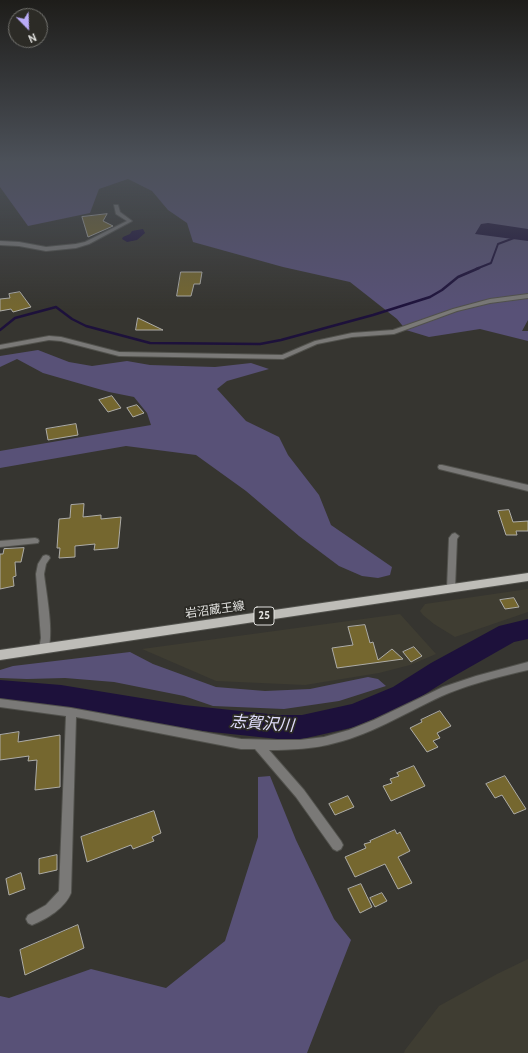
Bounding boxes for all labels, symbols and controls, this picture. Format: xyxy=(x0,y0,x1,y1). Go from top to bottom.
north arrow xyxy=(8,8,48,48)
text: N xyxy=(26,30,39,46)
street label: 岩沼蔵王線 xyxy=(184,599,246,621)
road number: 25 xyxy=(254,607,274,625)
water label: 志賀沢川 xyxy=(229,712,295,736)

